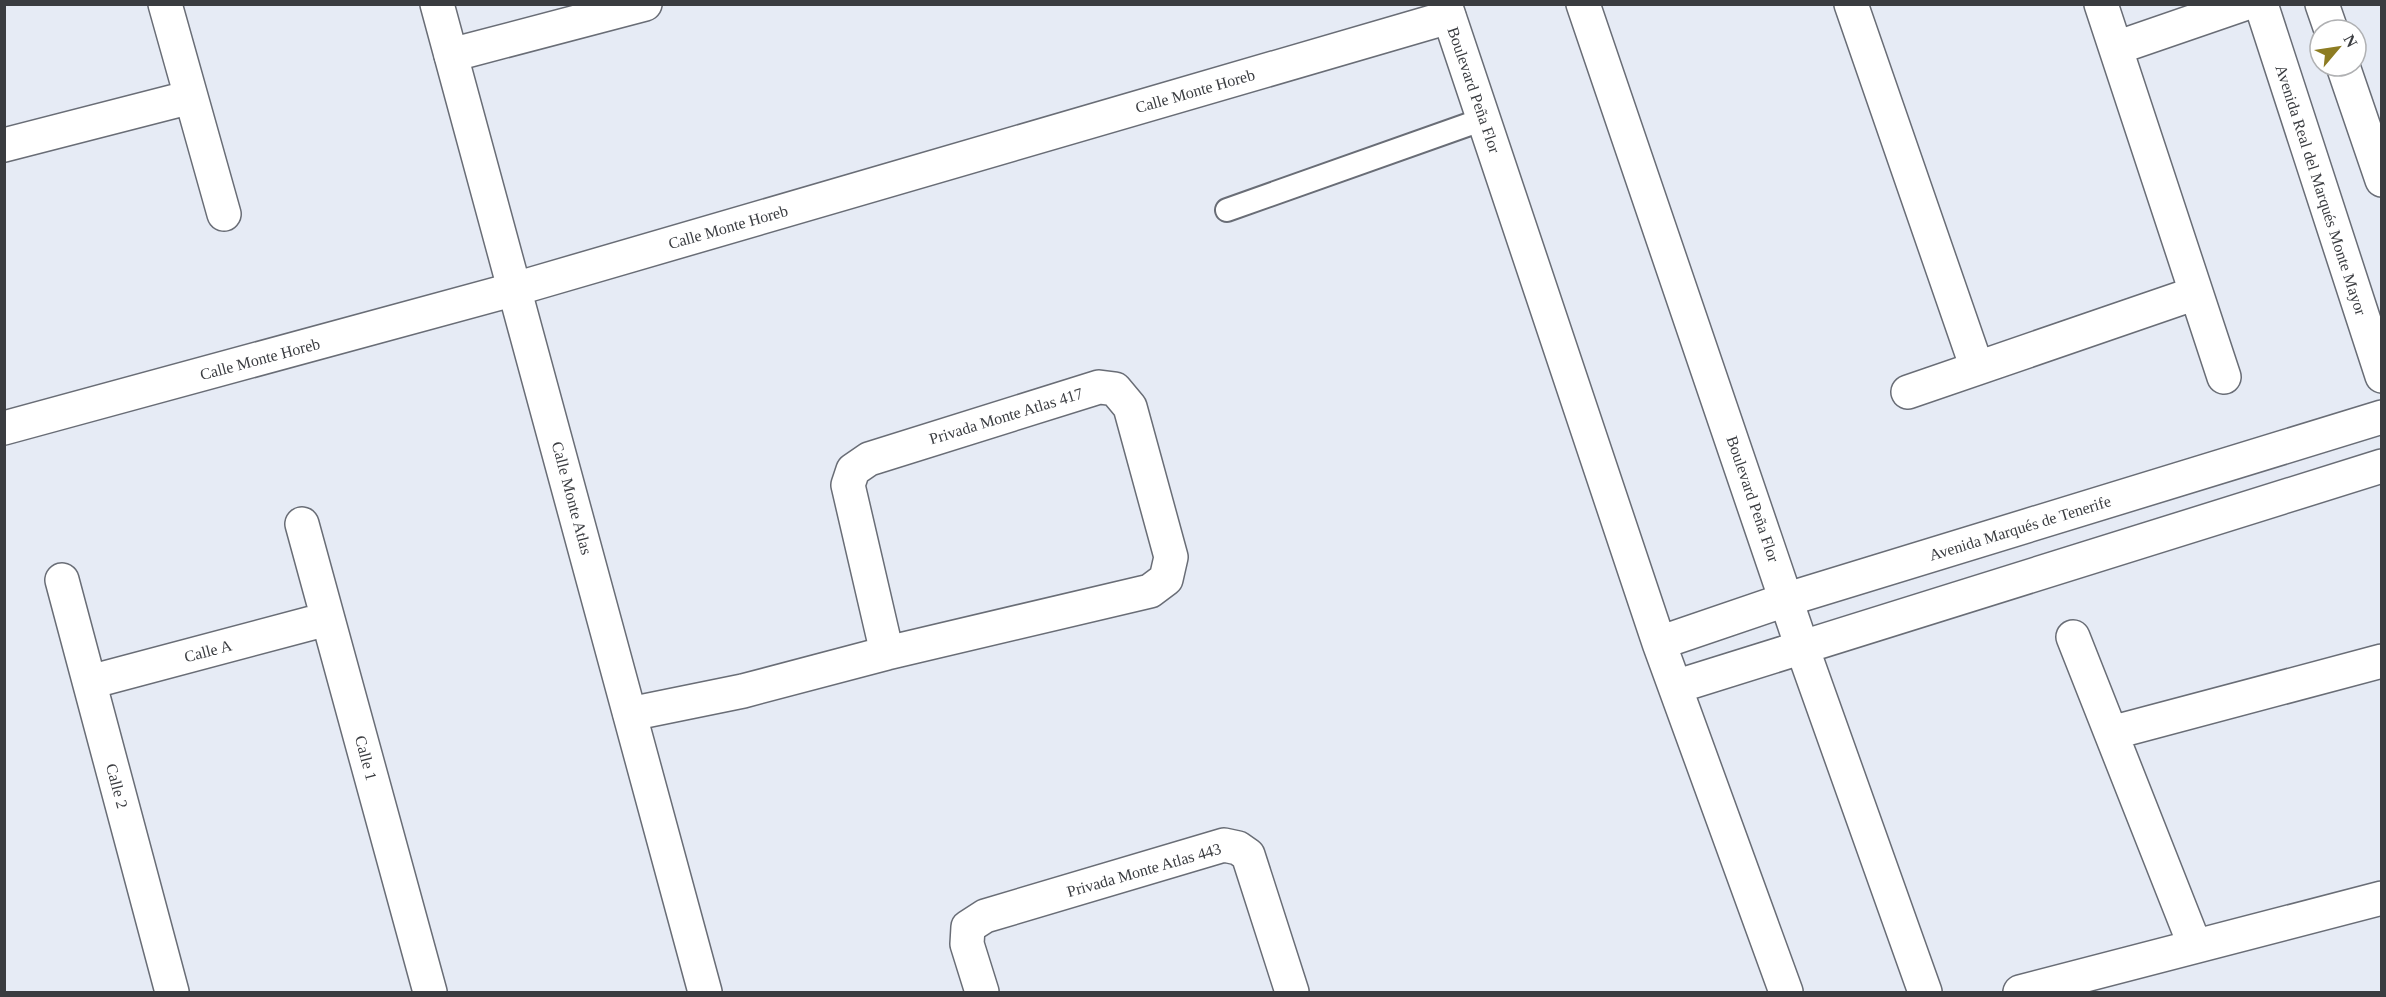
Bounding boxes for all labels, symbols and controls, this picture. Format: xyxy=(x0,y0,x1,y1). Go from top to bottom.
north arrow xyxy=(2308,18,2368,78)
street label: Boulevard Peña Flor xyxy=(1444,25,1504,156)
text: N xyxy=(2340,32,2361,51)
street label: Avenida Real del Marqués Monte Mayor xyxy=(2271,63,2370,318)
street label: Calle Monte Horeb xyxy=(1133,66,1257,116)
street label: Calle Monte Horeb xyxy=(666,202,790,252)
street label: Calle Monte Horeb xyxy=(198,335,322,383)
street label: Privada Monte Atlas 417 xyxy=(927,385,1085,447)
street label: Boulevard Peña Flor xyxy=(1723,434,1783,565)
street label: Calle Monte Atlas xyxy=(549,440,595,556)
street label: Avenida Marqués de Tenerife xyxy=(1927,492,2113,565)
street label: Calle A xyxy=(182,636,234,665)
street label: Calle 1 xyxy=(352,734,380,782)
street label: Calle 2 xyxy=(103,762,131,810)
street label: Privada Monte Atlas 443 xyxy=(1065,840,1223,900)

